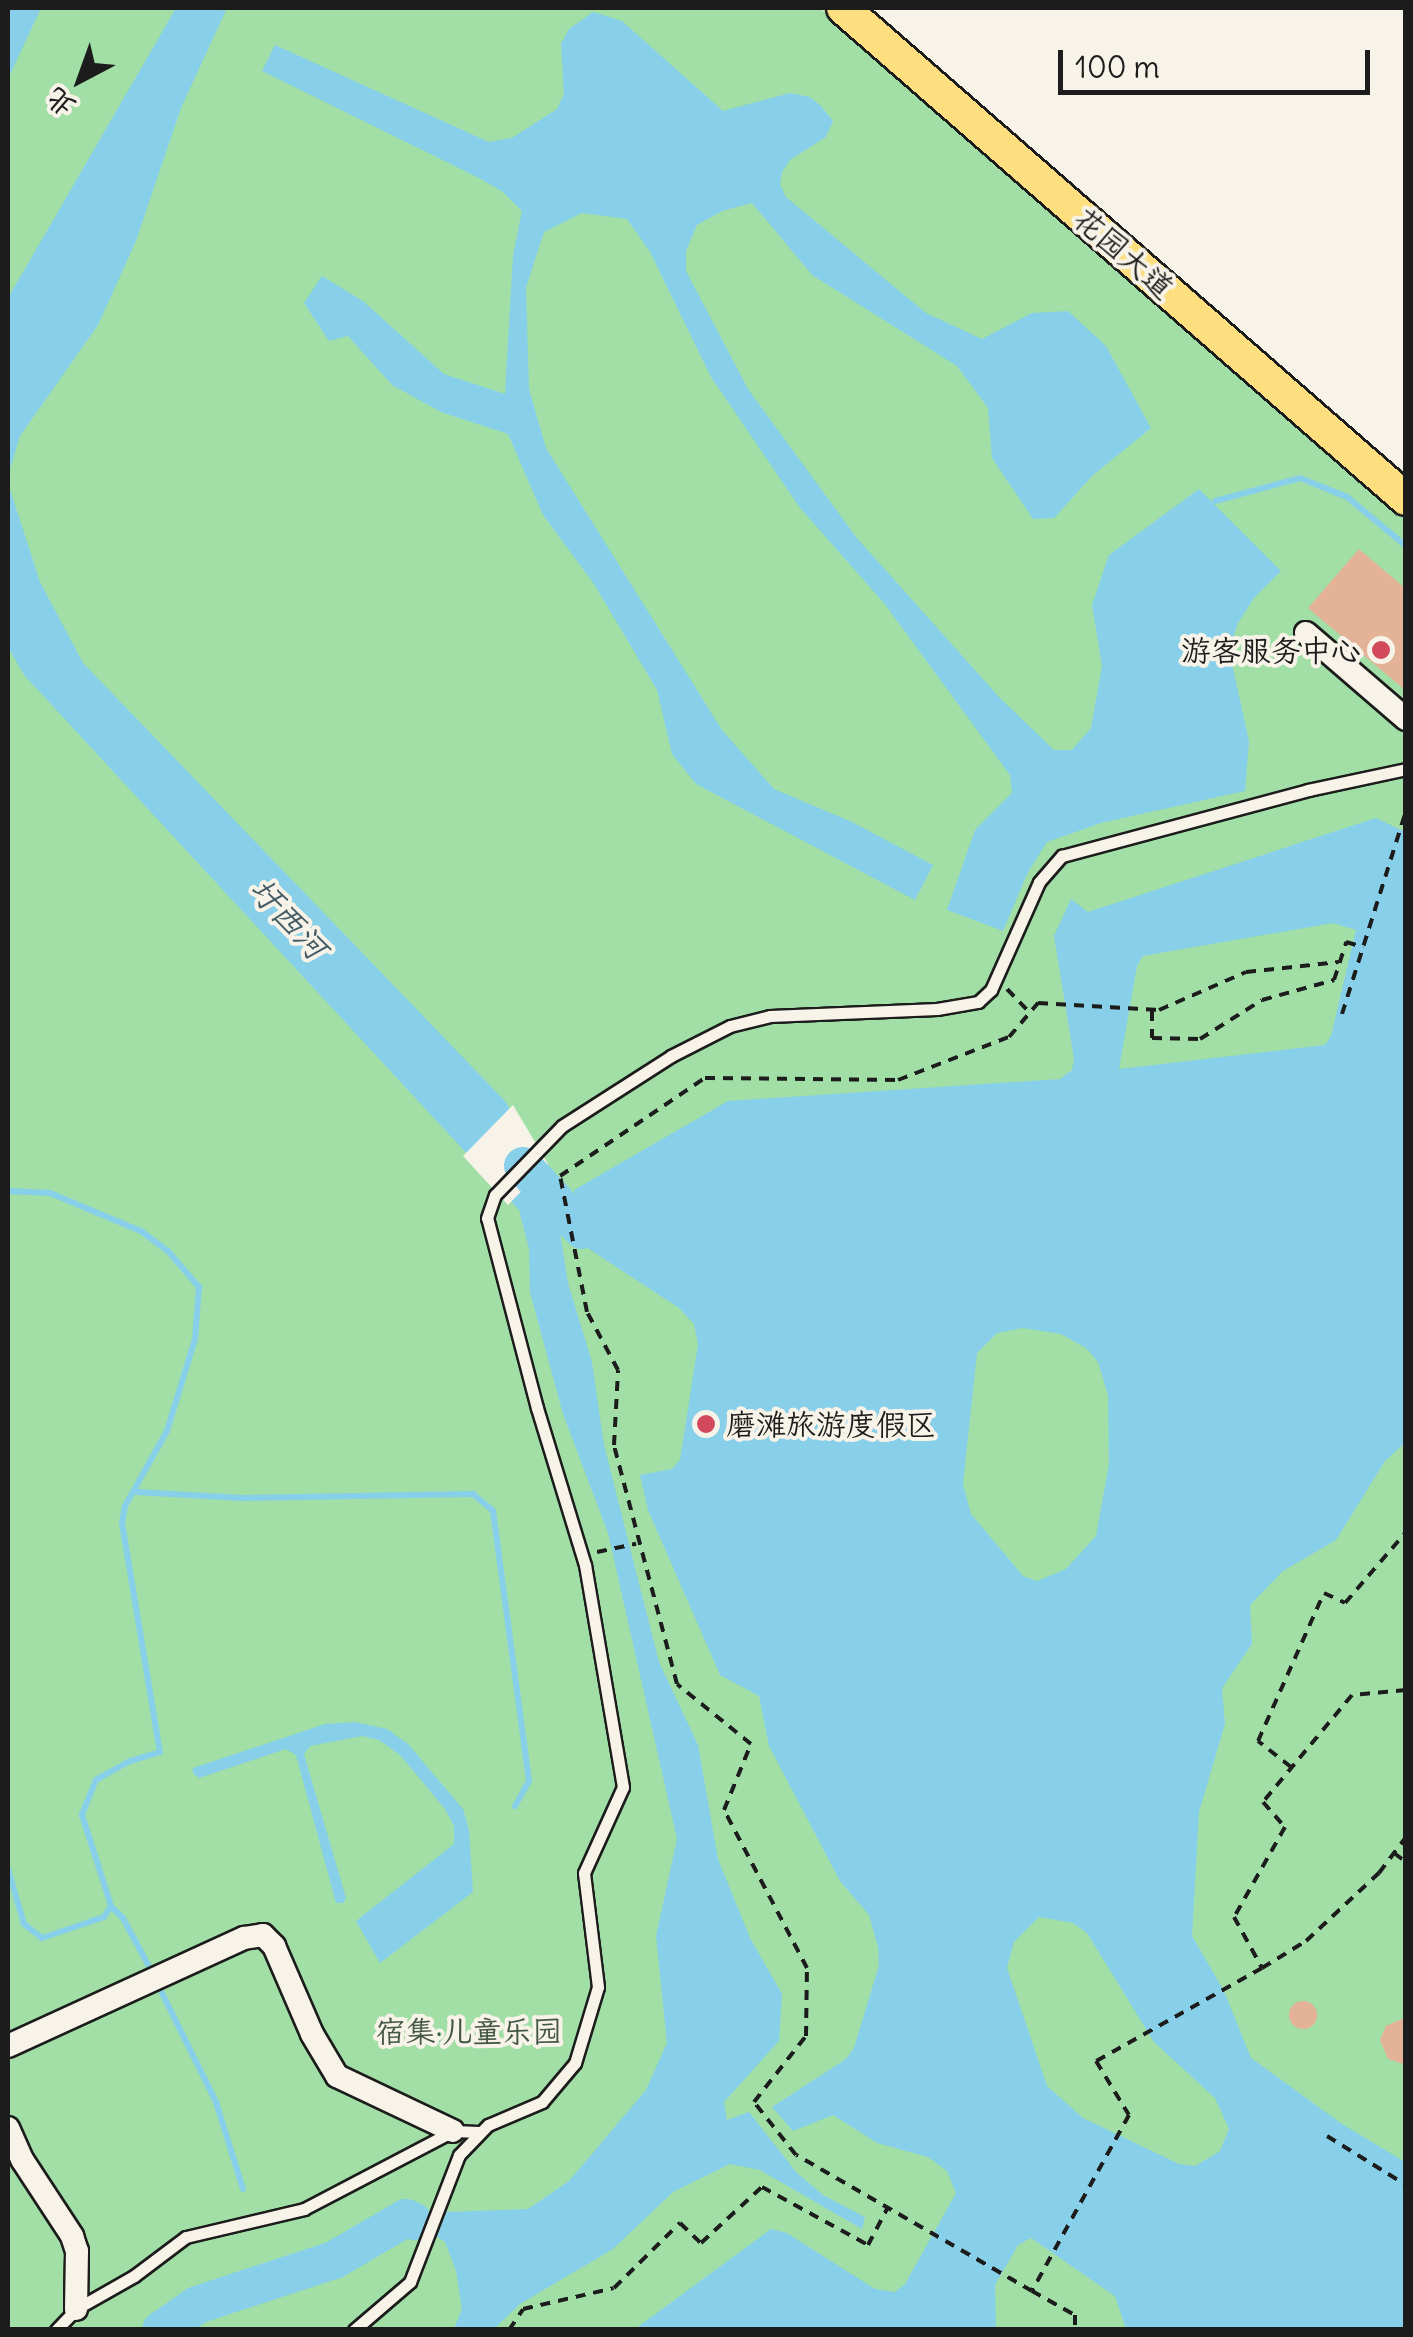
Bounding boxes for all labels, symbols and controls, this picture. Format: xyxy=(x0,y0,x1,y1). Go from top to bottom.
north arrow xyxy=(30,30,130,130)
scale bar xyxy=(1063,30,1376,92)
text: 100 m xyxy=(1075,48,1160,86)
text: 北 xyxy=(38,80,83,125)
street label: 花园大道 xyxy=(1067,200,1181,306)
place label: 游客服务中心 xyxy=(1181,632,1361,668)
marker: 游客服务中心 xyxy=(1370,639,1392,661)
water label: 圩西河 xyxy=(241,871,335,967)
place label: 磨滩旅游度假区 xyxy=(726,1406,936,1442)
marker: 磨滩旅游度假区 xyxy=(695,1413,717,1435)
park label: 宿集·儿童乐园 xyxy=(376,2013,562,2049)

